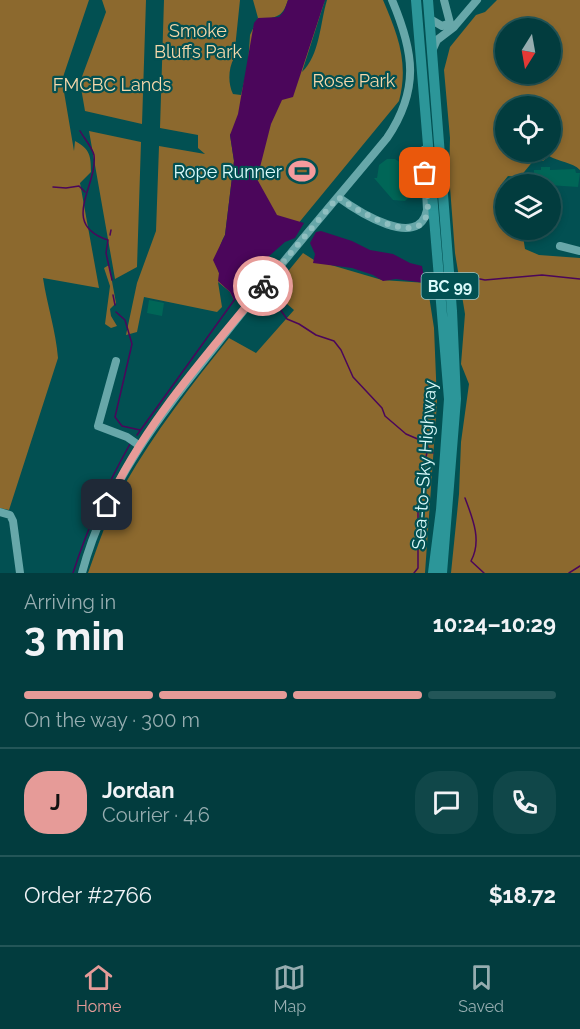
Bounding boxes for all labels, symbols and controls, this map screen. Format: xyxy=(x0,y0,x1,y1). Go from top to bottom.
north arrow xyxy=(495,18,561,84)
map controls xyxy=(495,18,561,240)
park label: Smoke Bluffs Park xyxy=(154,20,243,62)
park label: Rose Park xyxy=(313,70,396,91)
park label: FMCBC Lands xyxy=(53,74,171,95)
button: locate xyxy=(495,96,561,162)
pin xyxy=(399,147,450,198)
sports icon: Rope Runner xyxy=(287,156,317,186)
icon: bag xyxy=(408,156,441,189)
place label: Rope Runner xyxy=(173,161,283,182)
button: layers xyxy=(495,174,561,240)
courier xyxy=(233,256,293,316)
icon: bike xyxy=(247,270,280,303)
road number: BC 99 xyxy=(422,273,478,299)
street label: Sea-to-Sky Highway xyxy=(408,379,440,550)
pin xyxy=(81,479,132,530)
icon: home xyxy=(90,488,123,521)
text: Arriving in xyxy=(24,590,116,614)
text: 10:24–10:29 xyxy=(433,611,556,637)
text: 3 min xyxy=(24,613,125,659)
text: On the way · 300 m xyxy=(24,708,200,732)
button: chat xyxy=(415,771,478,834)
button: phone xyxy=(493,771,556,834)
text: Jordan xyxy=(102,777,174,803)
text: J xyxy=(50,789,61,815)
text: Courier · 4.6 xyxy=(102,803,210,827)
text: Order #2766 xyxy=(24,882,152,908)
text: $18.72 xyxy=(489,882,556,908)
tab: Home xyxy=(76,961,121,1016)
tab: Map xyxy=(273,961,306,1016)
tab: Saved xyxy=(458,961,504,1016)

